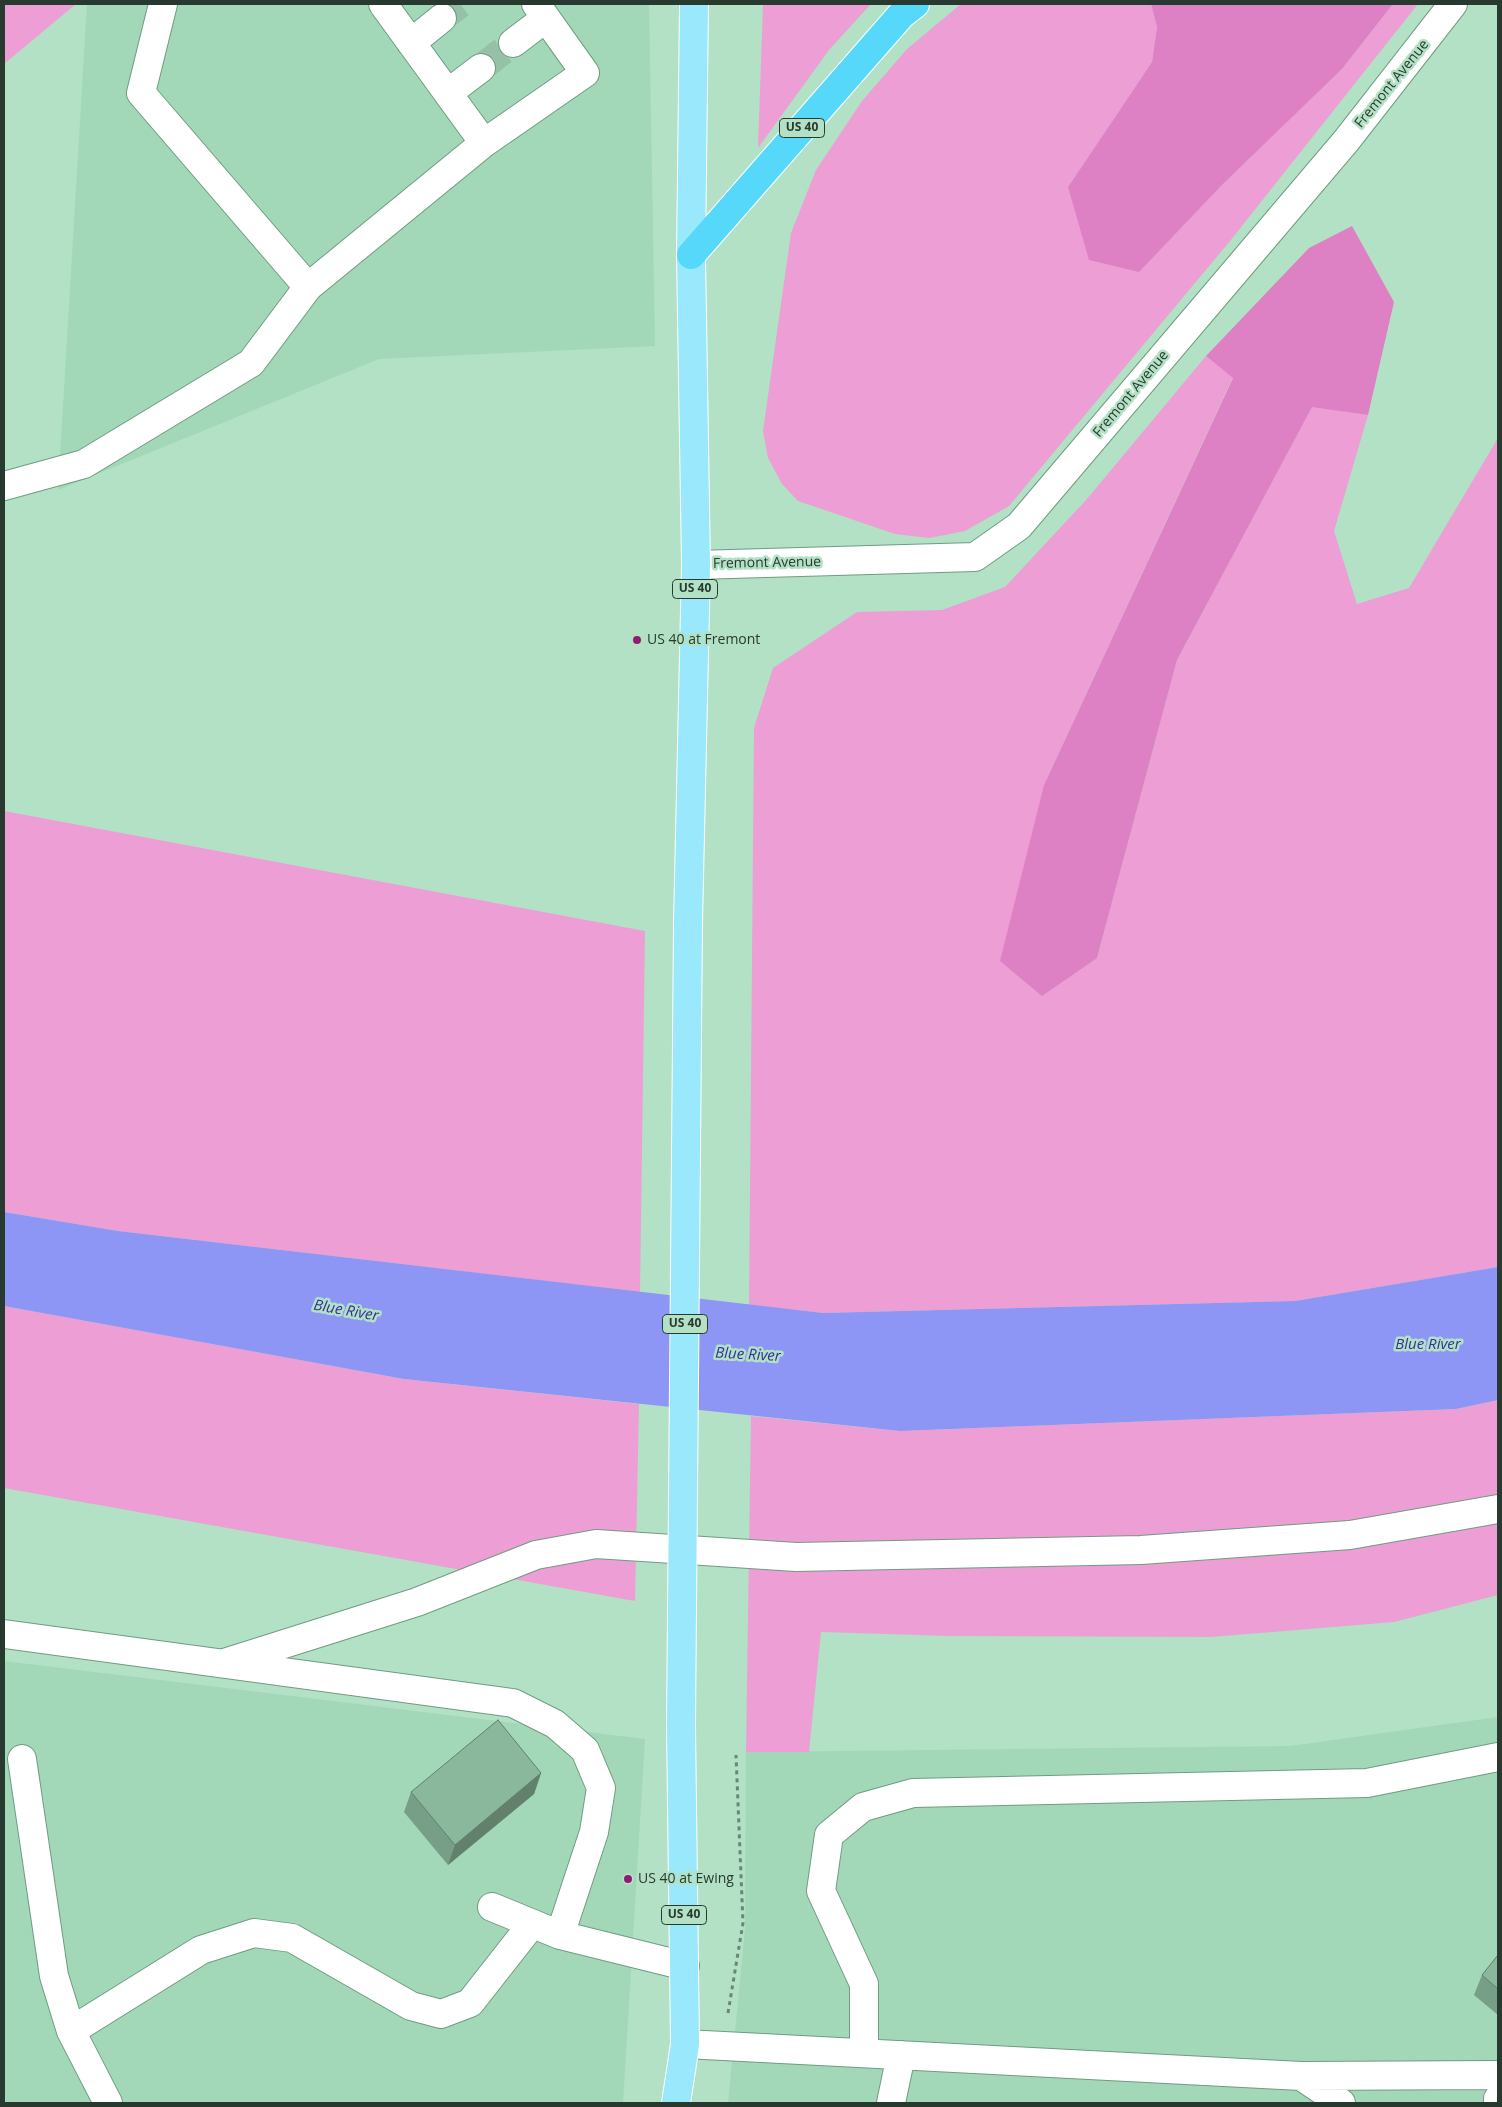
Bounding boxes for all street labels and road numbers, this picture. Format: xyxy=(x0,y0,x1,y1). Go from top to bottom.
street label: Fremont Avenue xyxy=(1351,37,1433,131)
road number: US 40 xyxy=(780,119,824,138)
street label: Fremont Avenue xyxy=(1090,347,1172,441)
street label: Fremont Avenue xyxy=(713,554,821,572)
road number: US 40 xyxy=(672,580,718,598)
road number: US 40 xyxy=(662,1315,708,1334)
road number: US 40 xyxy=(662,1906,706,1924)

